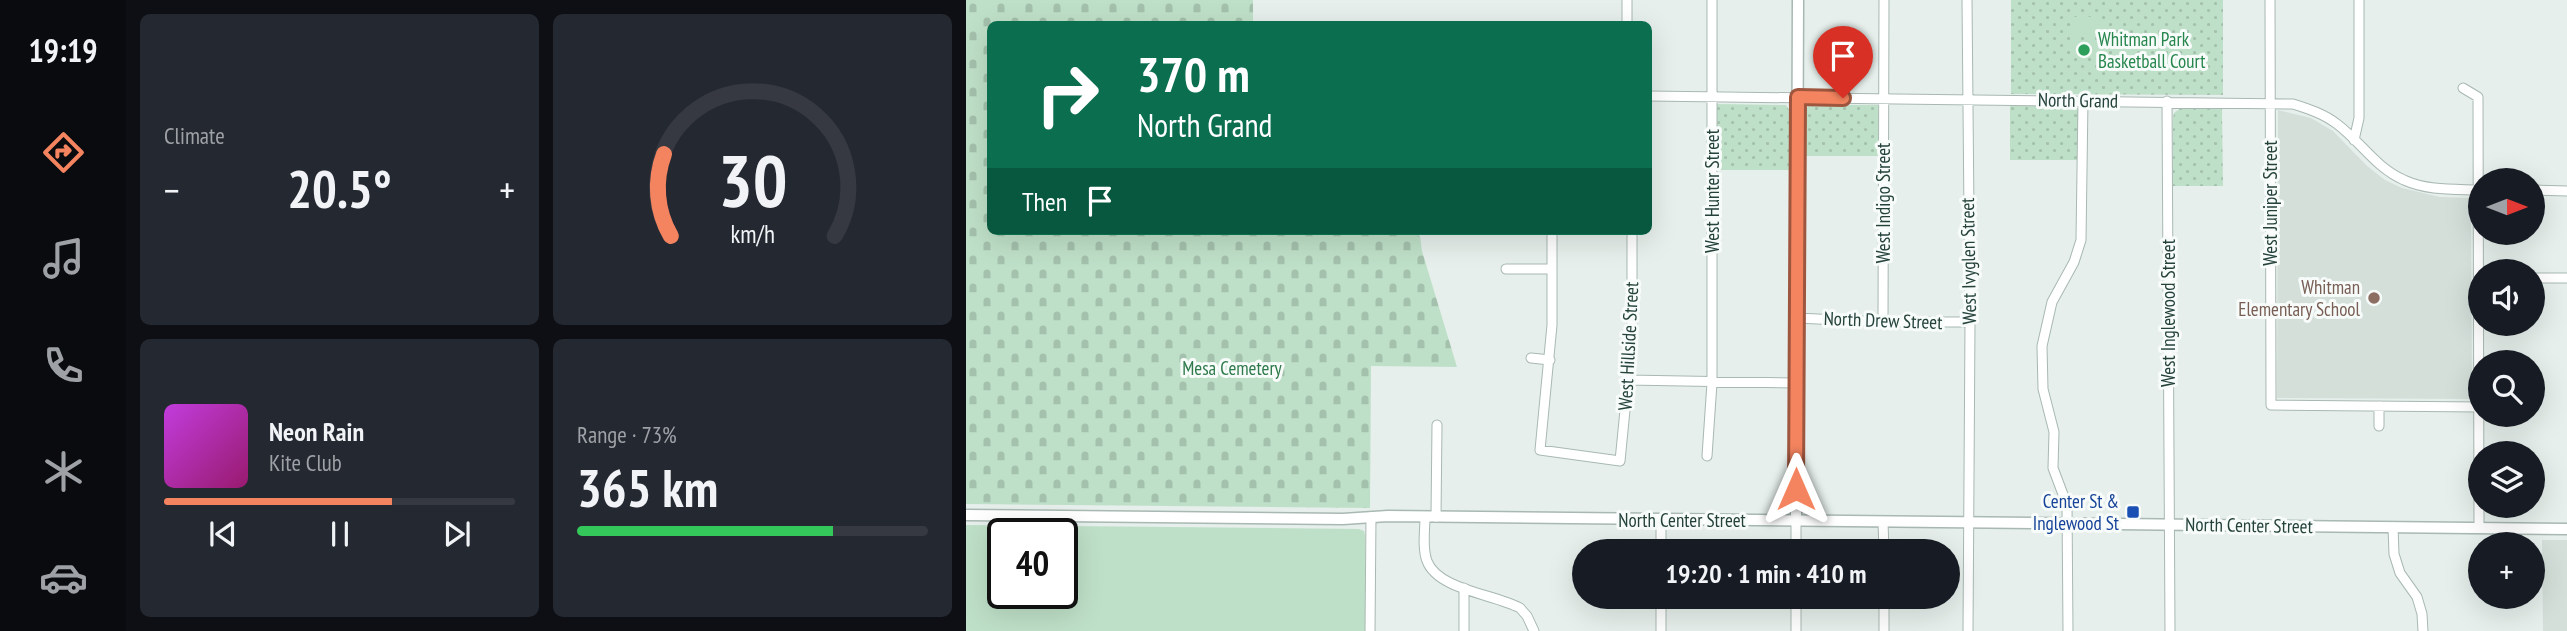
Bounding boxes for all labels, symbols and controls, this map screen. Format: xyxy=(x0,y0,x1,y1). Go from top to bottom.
pin xyxy=(1813,26,1873,98)
place label: Whitman Park Basketball Court xyxy=(2098,27,2206,73)
text: 19:19 xyxy=(28,29,98,71)
icon: arrive xyxy=(1824,37,1862,75)
text: 370 m xyxy=(1137,42,1250,106)
marker: Whitman Park Basketball Court xyxy=(2076,42,2092,58)
icon: right xyxy=(1022,49,1113,140)
street label: North Grand xyxy=(2038,87,2118,113)
text: North Grand xyxy=(1137,104,1272,146)
text: Climate xyxy=(164,121,225,150)
icon: directions xyxy=(39,128,88,177)
street label: West Hunter Street xyxy=(1700,128,1724,253)
text: 30 xyxy=(718,132,787,226)
street label: West Juniper Street xyxy=(2258,139,2282,266)
street label: West Indigo Street xyxy=(1871,142,1895,263)
text: 20.5° xyxy=(287,155,392,222)
text: − xyxy=(164,165,180,214)
text: + xyxy=(499,165,515,214)
north arrow xyxy=(2468,168,2544,245)
map controls xyxy=(2468,168,2545,609)
icon: arrive xyxy=(1081,182,1119,220)
text: Then xyxy=(1022,185,1067,218)
street label: West Ivyglen Street xyxy=(1955,197,1981,325)
text: km/h xyxy=(730,217,775,249)
icon: music xyxy=(39,234,88,283)
street label: West Inglewood Street xyxy=(2156,238,2180,387)
button: sound xyxy=(2468,259,2545,336)
place label: Whitman Elementary School xyxy=(2238,275,2361,321)
street label: West Hillside Street xyxy=(1613,280,1643,411)
marker: Whitman Elementary School xyxy=(2366,290,2382,306)
street label: North Drew Street xyxy=(1823,306,1944,334)
icon: phone xyxy=(39,341,88,390)
button: search xyxy=(2468,350,2545,427)
park label: Mesa Cemetery xyxy=(1182,356,1283,380)
text: Neon Rain xyxy=(269,415,364,448)
text: Range · 73% xyxy=(577,420,677,449)
button: layers xyxy=(2468,441,2545,518)
icon: climate xyxy=(39,447,88,496)
text: Kite Club xyxy=(269,448,342,477)
position arrow xyxy=(1759,452,1833,526)
text: 365 km xyxy=(577,454,718,521)
place label: Center St & Inglewood St xyxy=(2033,489,2120,535)
marker: Center St & Inglewood St xyxy=(2125,504,2141,520)
street label: North Center Street xyxy=(1618,508,1747,532)
street label: North Center Street xyxy=(2185,512,2314,538)
icon: previous xyxy=(204,515,242,553)
icon: pause xyxy=(321,515,359,553)
icon: next xyxy=(438,515,476,553)
speed limit sign: 40 xyxy=(987,518,1078,609)
button: + xyxy=(2468,532,2545,609)
icon: car xyxy=(39,553,88,602)
text: 19:20 · 1 min · 410 m xyxy=(1666,557,1866,590)

